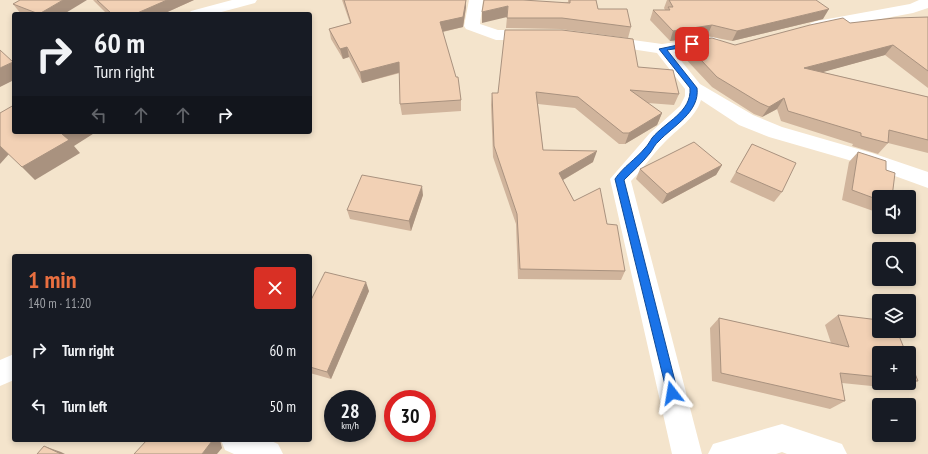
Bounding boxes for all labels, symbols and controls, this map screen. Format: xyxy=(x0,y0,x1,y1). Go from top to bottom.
text: 60 m xyxy=(94,24,145,61)
pin xyxy=(675,27,709,61)
icon: right xyxy=(28,28,80,80)
icon: arrive xyxy=(681,33,703,55)
text: Turn right xyxy=(94,60,154,83)
icon: left xyxy=(88,104,110,126)
icon: ahead xyxy=(130,104,152,126)
icon: ahead xyxy=(172,104,194,126)
icon: right xyxy=(214,104,236,126)
map controls xyxy=(872,190,916,442)
button: sound xyxy=(872,190,916,234)
button: search xyxy=(872,242,916,286)
text: 1 min xyxy=(28,264,76,295)
button: close xyxy=(254,267,296,309)
button: layers xyxy=(872,294,916,338)
text: 140 m · 11:20 xyxy=(28,295,91,312)
icon: right xyxy=(28,339,50,361)
text: Turn right xyxy=(62,341,114,360)
text: 60 m xyxy=(270,341,296,360)
button: + xyxy=(872,346,916,390)
position arrow xyxy=(651,372,693,414)
speed limit sign: 30 xyxy=(384,390,436,442)
icon: left xyxy=(28,395,50,417)
text: Turn left xyxy=(62,397,107,416)
text: 50 m xyxy=(270,397,296,416)
text: 28 xyxy=(340,398,360,424)
button: − xyxy=(872,398,916,442)
text: km/h xyxy=(341,419,359,432)

